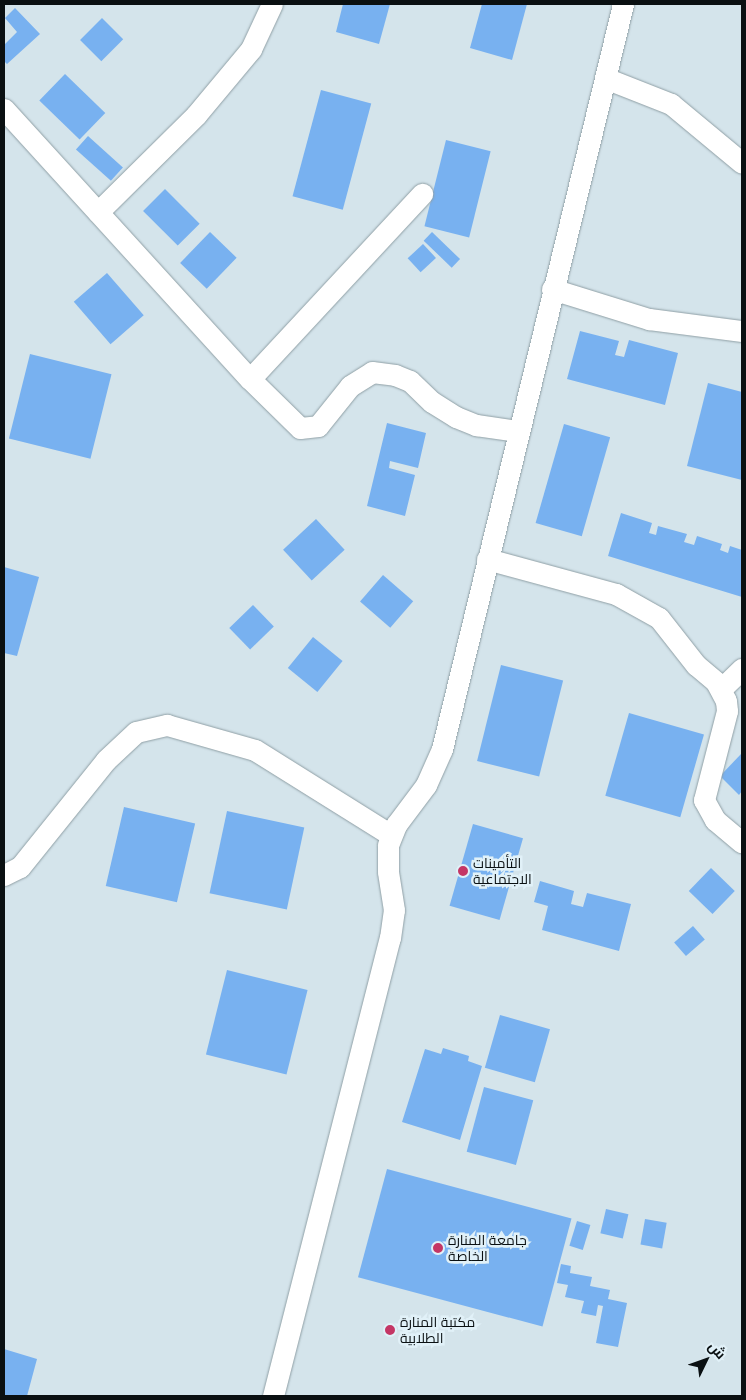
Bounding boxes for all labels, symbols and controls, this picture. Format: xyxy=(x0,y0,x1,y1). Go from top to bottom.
place label: التأمينات الاجتماعية xyxy=(473,855,532,888)
marker: التأمينات الاجتماعية xyxy=(457,865,469,877)
place label: جامعة المنارة الخاصة xyxy=(448,1232,527,1264)
marker: جامعة المنارة الخاصة xyxy=(432,1242,444,1254)
place label: مكتبة المنارة الطلابية xyxy=(400,1314,475,1346)
marker: مكتبة المنارة الطلابية xyxy=(384,1324,396,1336)
north arrow xyxy=(681,1335,731,1385)
text: ش xyxy=(704,1337,731,1363)

